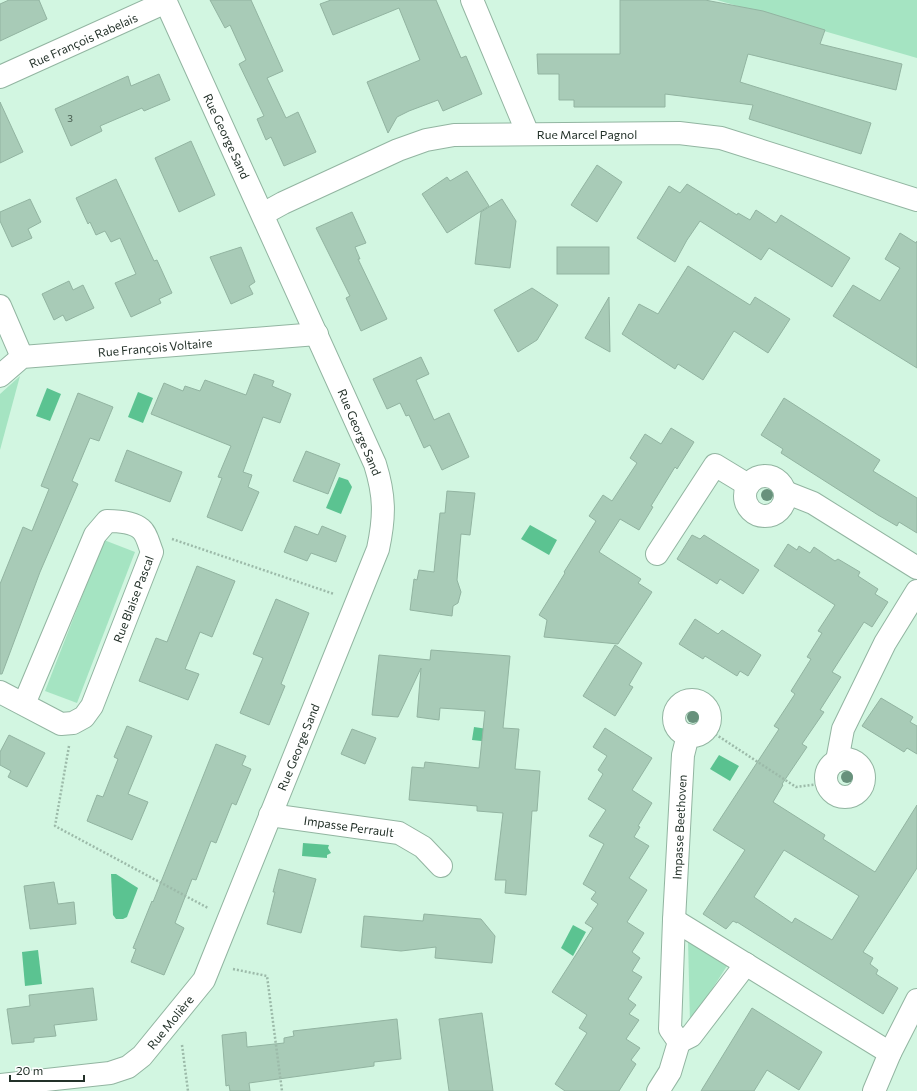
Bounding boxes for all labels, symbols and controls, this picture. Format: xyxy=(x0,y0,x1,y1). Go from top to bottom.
street label: Rue François Rabelais xyxy=(27,10,139,70)
street label: Rue George Sand xyxy=(201,91,253,181)
house number: 3 xyxy=(67,112,73,124)
street label: Rue Marcel Pagnol xyxy=(537,127,637,141)
street label: Rue François Voltaire xyxy=(97,335,213,359)
street label: Rue George Sand xyxy=(335,387,385,477)
street label: Rue Blaise Pascal xyxy=(110,554,156,644)
street label: Rue George Sand xyxy=(274,701,322,793)
street label: Impasse Beethoven xyxy=(669,774,689,880)
street label: Impasse Perrault xyxy=(303,813,395,839)
street label: Rue Molière xyxy=(144,992,196,1052)
scale bar xyxy=(10,1057,84,1083)
text: 20 m xyxy=(16,1063,43,1077)

